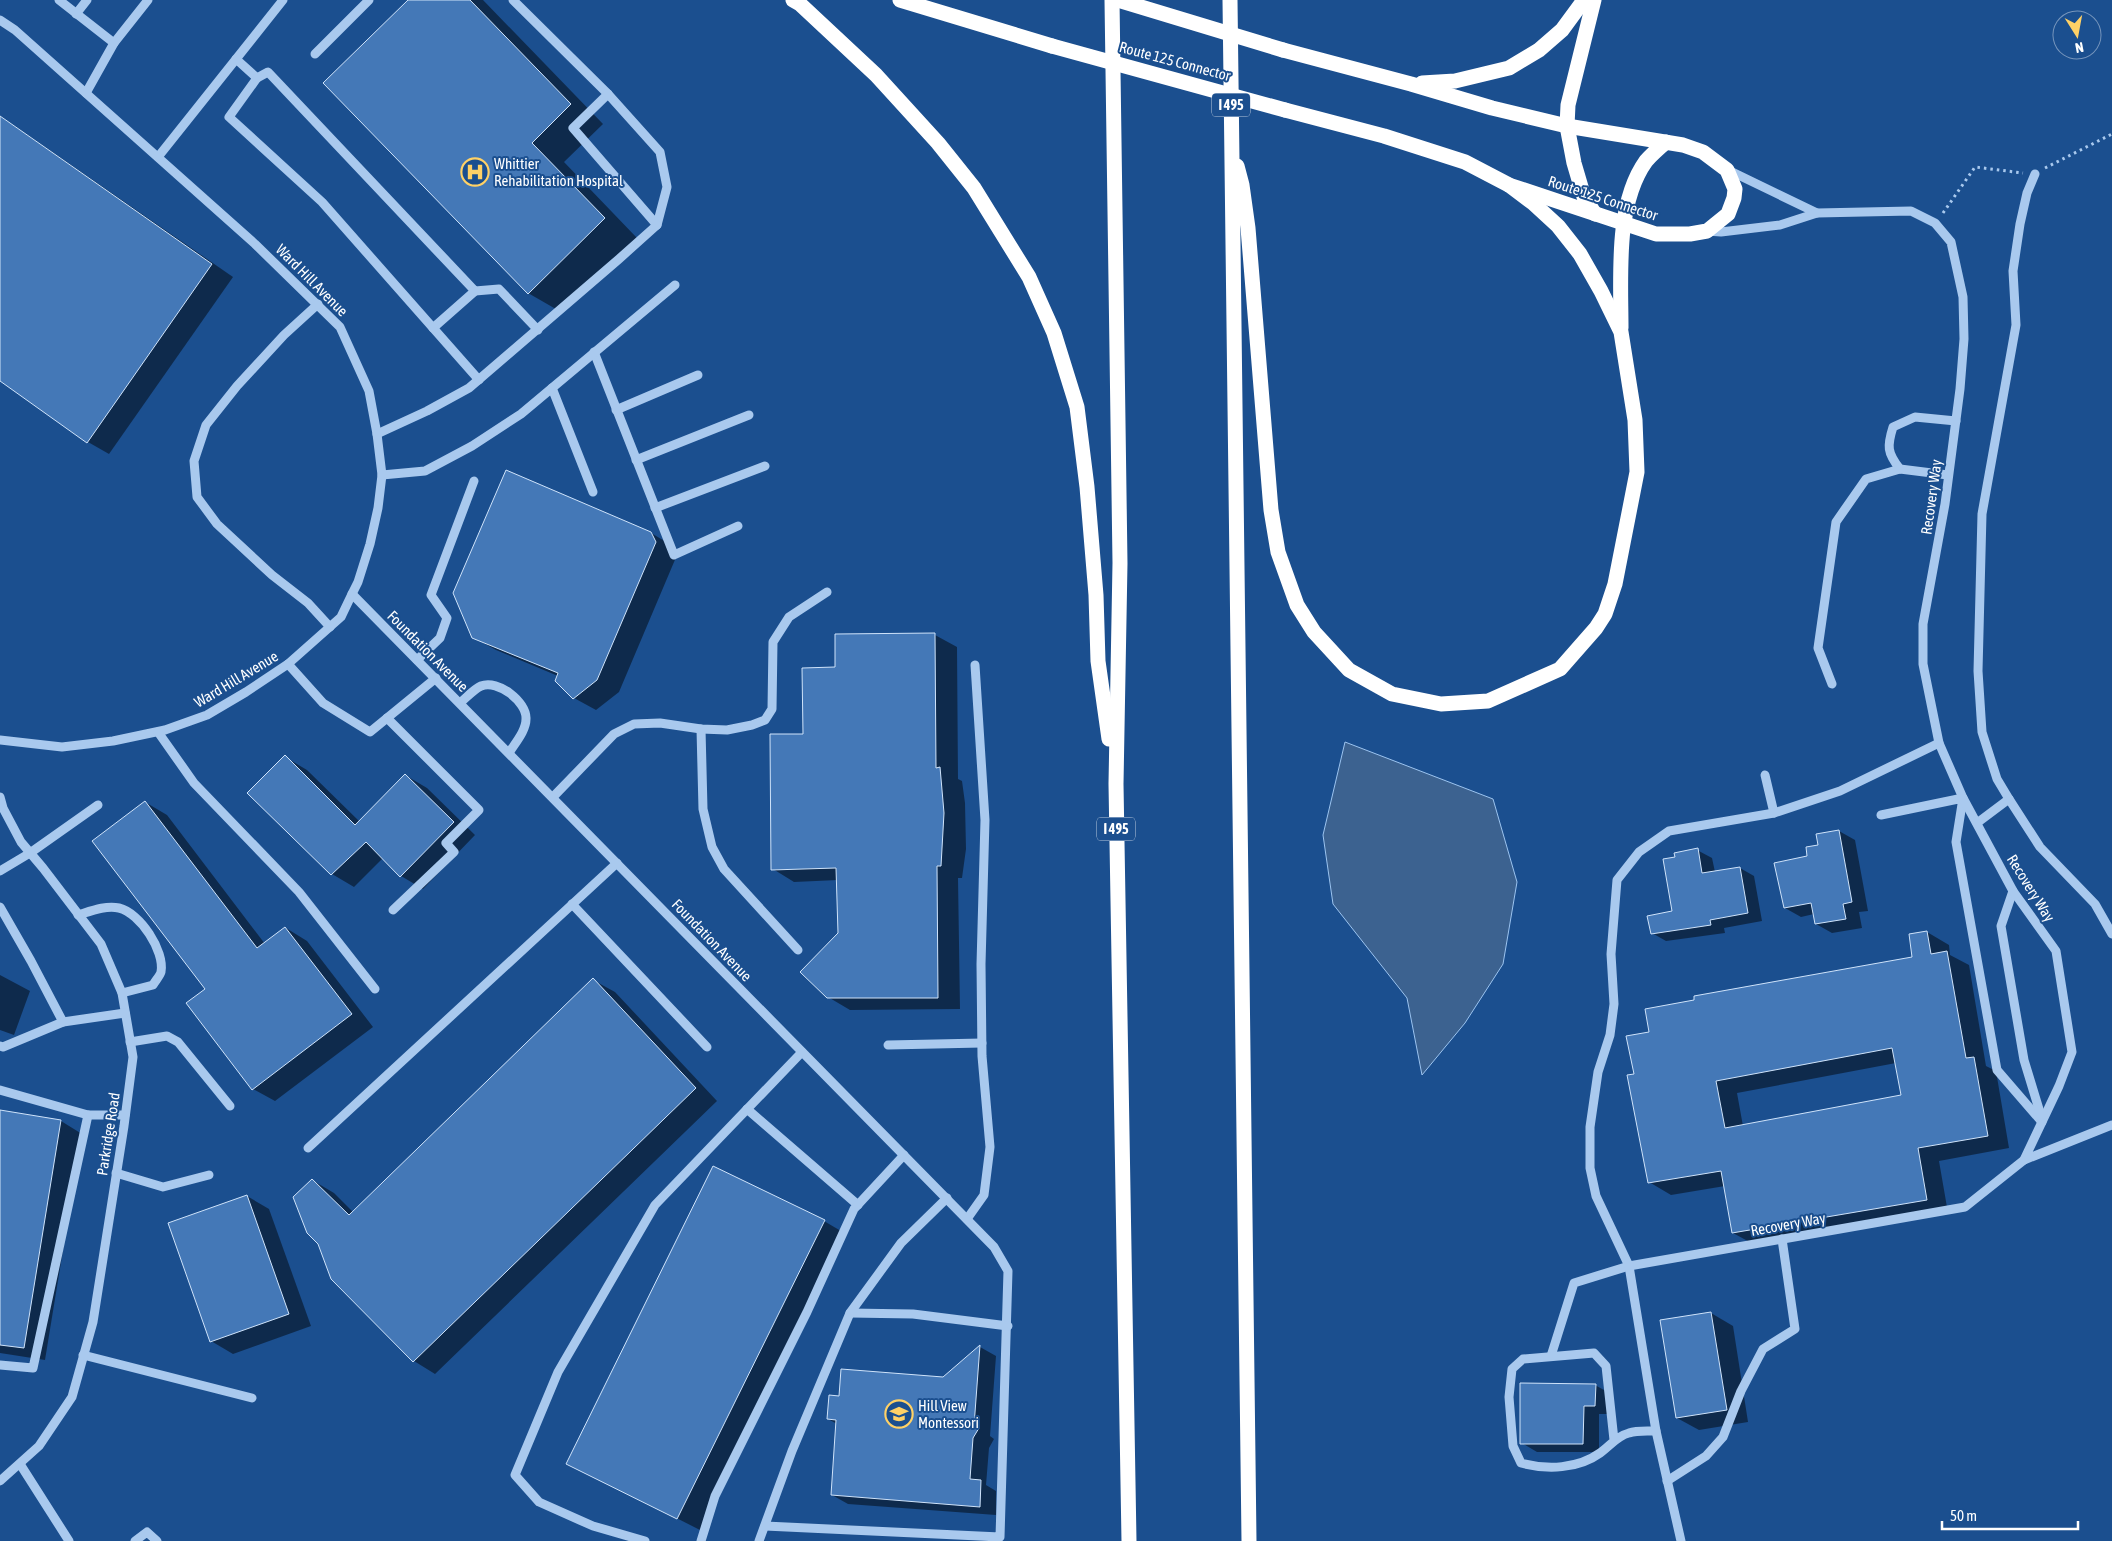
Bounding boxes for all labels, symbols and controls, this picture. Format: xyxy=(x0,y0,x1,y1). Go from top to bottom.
north arrow xyxy=(2052,10,2102,60)
street label: Route 125 Connector xyxy=(1118,38,1233,84)
text: N xyxy=(2074,39,2085,56)
road number: I 495 xyxy=(1212,94,1250,116)
place label: Whittier Rehabilitation Hospital xyxy=(494,155,623,189)
hospital icon: Whittier Rehabilitation Hospital xyxy=(460,157,490,187)
street label: Route 125 Connector xyxy=(1546,172,1661,224)
street label: Ward Hill Avenue xyxy=(273,241,352,320)
street label: Recovery Way xyxy=(1917,458,1945,536)
street label: Foundation Avenue xyxy=(384,607,472,695)
street label: Ward Hill Avenue xyxy=(191,647,281,711)
road number: I 495 xyxy=(1097,818,1135,841)
street label: Recovery Way xyxy=(2004,851,2058,925)
street label: Foundation Avenue xyxy=(669,896,755,985)
street label: Parkridge Road xyxy=(93,1091,123,1177)
street label: Recovery Way xyxy=(1749,1209,1827,1239)
place label: Hill View Montessori xyxy=(918,1397,979,1431)
school or university icon: Hill View Montessori xyxy=(884,1399,914,1429)
scale bar xyxy=(1942,1498,2078,1530)
text: 50 m xyxy=(1950,1507,1977,1524)

